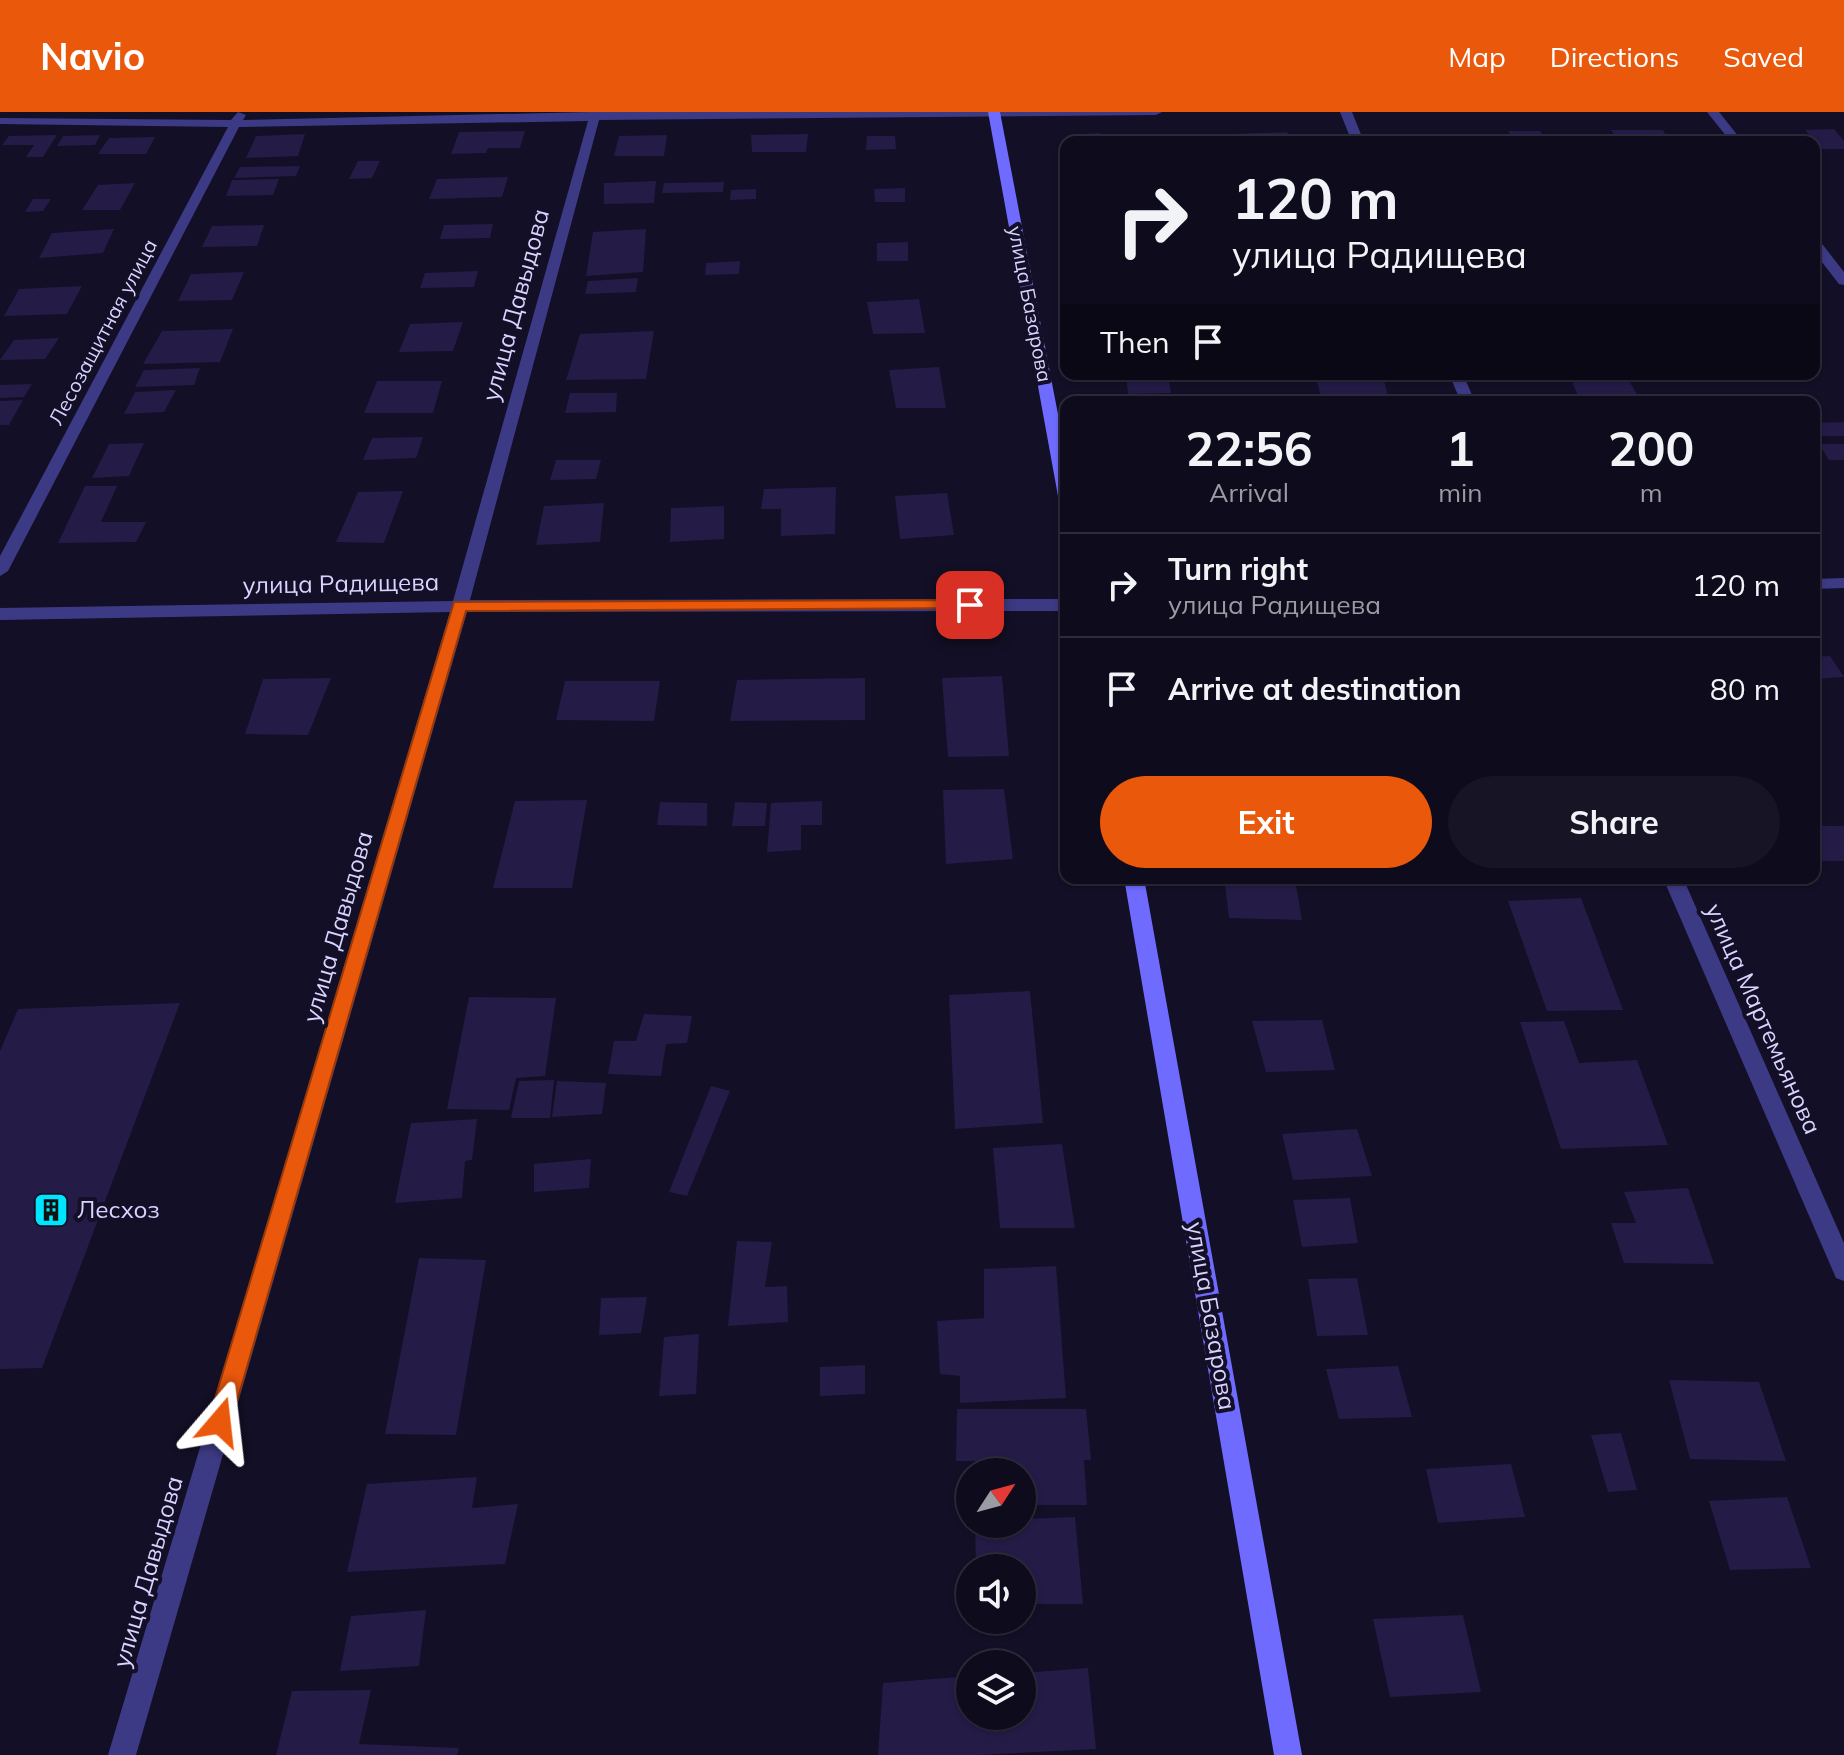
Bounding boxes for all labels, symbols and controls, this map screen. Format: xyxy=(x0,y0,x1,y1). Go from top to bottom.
text: Navio xyxy=(40,32,145,80)
text: Map xyxy=(1448,39,1506,74)
text: Directions xyxy=(1550,39,1679,74)
text: Saved xyxy=(1723,39,1804,74)
text: 120 m xyxy=(1232,163,1399,233)
icon: right xyxy=(1100,168,1204,272)
street label: улица Давыдова xyxy=(475,205,555,404)
street label: улица Базарова xyxy=(1003,224,1058,384)
text: улица Радищева xyxy=(1232,232,1527,277)
street label: Лесозащитная улица xyxy=(43,235,162,429)
icon: arrive xyxy=(1186,320,1230,364)
text: Then xyxy=(1100,323,1170,361)
text: 22:56 xyxy=(1186,418,1313,478)
text: 1 xyxy=(1446,418,1475,478)
text: 200 xyxy=(1608,418,1694,478)
text: Arrival xyxy=(1209,476,1289,509)
text: min xyxy=(1438,476,1482,509)
text: m xyxy=(1640,476,1663,509)
text: Turn right xyxy=(1168,550,1308,588)
icon: right xyxy=(1100,563,1144,607)
street label: улица Радищева xyxy=(242,566,440,600)
text: 120 m xyxy=(1692,566,1780,604)
pin xyxy=(936,571,1004,639)
icon: arrive xyxy=(948,583,992,627)
text: улица Радищева xyxy=(1168,588,1381,621)
icon: arrive xyxy=(1100,667,1144,711)
text: Arrive at destination xyxy=(1168,670,1462,708)
text: 80 m xyxy=(1710,670,1780,708)
button: Exit xyxy=(1100,776,1432,868)
button: Share xyxy=(1448,776,1780,868)
street label: улица Давыдова xyxy=(295,827,379,1026)
street label: улица Мартемьянова xyxy=(1700,899,1828,1139)
building icon: Лесхоз xyxy=(32,1191,70,1229)
place label: Лесхоз xyxy=(77,1194,160,1224)
street label: улица Базарова xyxy=(1181,1219,1243,1412)
position arrow xyxy=(178,1380,262,1464)
north arrow xyxy=(956,1458,1036,1538)
map controls xyxy=(956,1458,1036,1730)
street label: улица Давыдова xyxy=(105,1472,189,1671)
button: sound xyxy=(956,1554,1036,1634)
button: layers xyxy=(956,1650,1036,1730)

